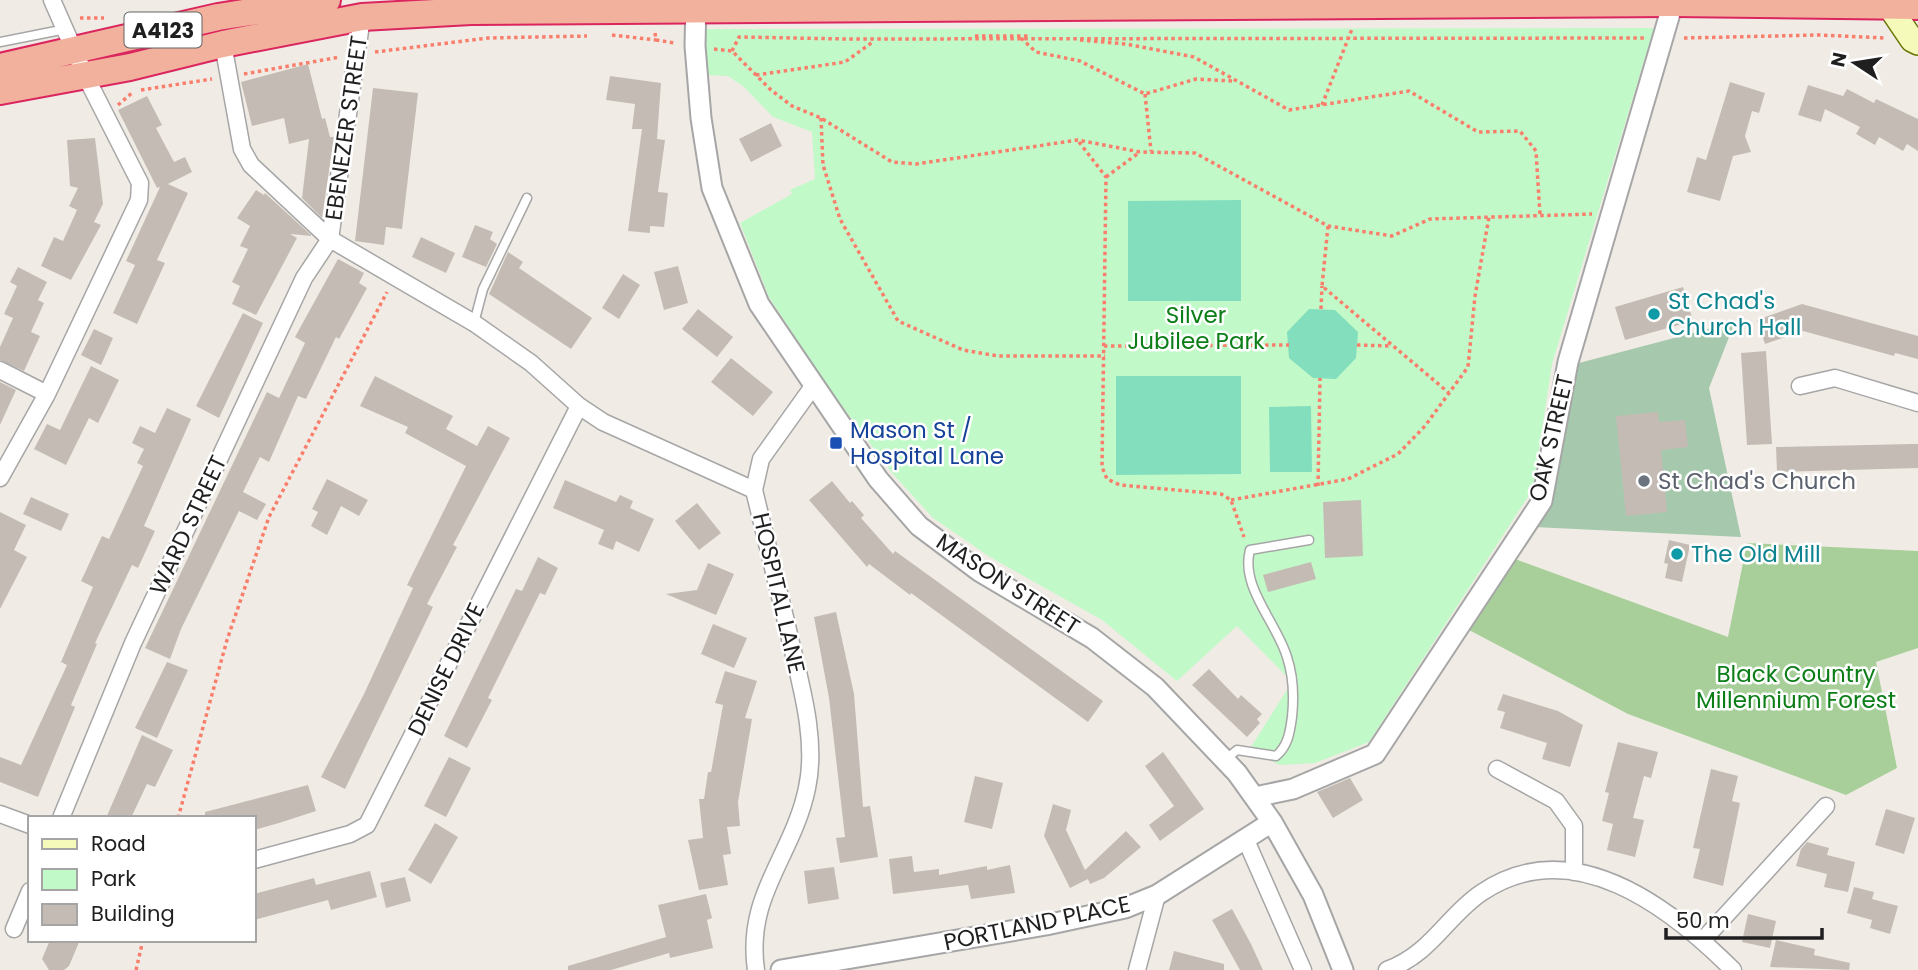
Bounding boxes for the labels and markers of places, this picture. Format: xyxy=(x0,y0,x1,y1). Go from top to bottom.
place label: St Chad's Church Hall xyxy=(1668,285,1801,343)
marker: St Chad's Church Hall xyxy=(1646,306,1662,322)
place label: Mason St / Hospital Lane xyxy=(850,414,1004,472)
marker: Mason St / Hospital Lane xyxy=(828,435,844,451)
place label: St Chad's Church xyxy=(1658,465,1856,497)
marker: St Chad's Church xyxy=(1636,473,1652,489)
place label: The Old Mill xyxy=(1691,538,1821,570)
marker: The Old Mill xyxy=(1669,546,1685,562)

